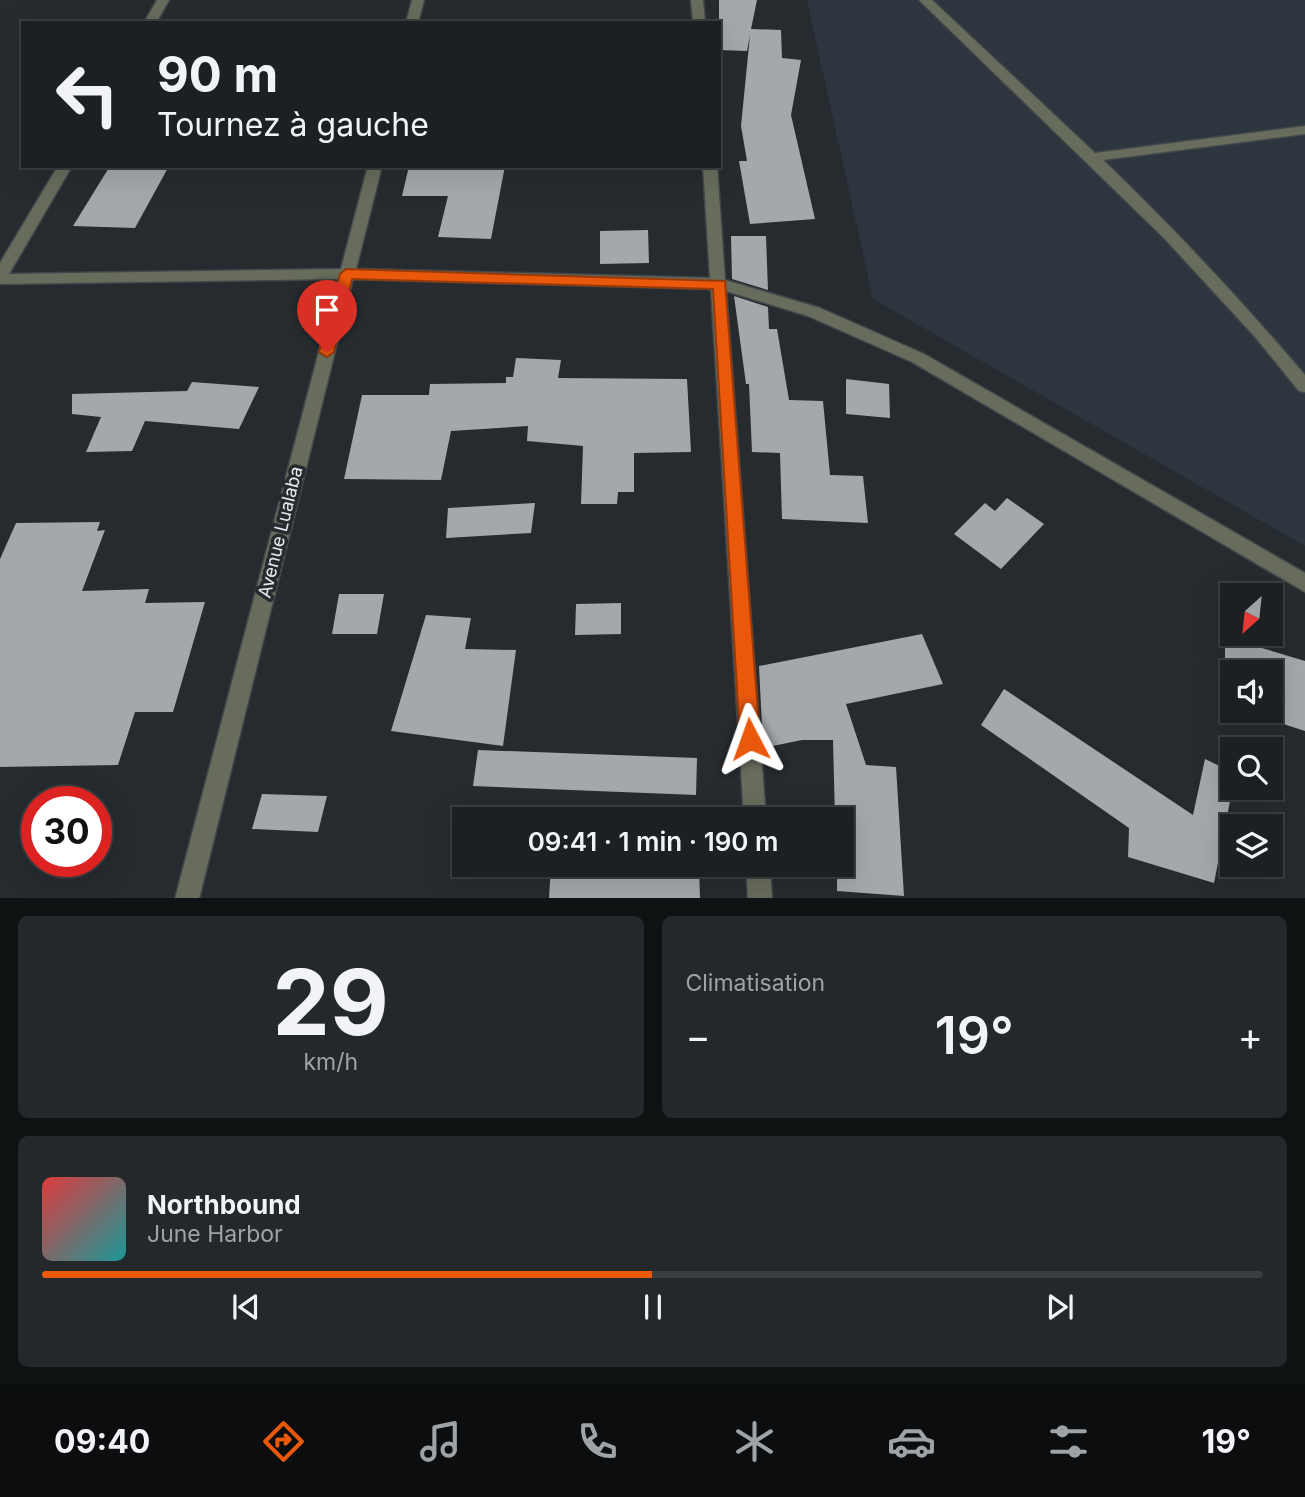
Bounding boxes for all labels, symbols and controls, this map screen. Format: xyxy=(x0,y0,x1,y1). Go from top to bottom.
text: 90 m xyxy=(157,45,278,104)
icon: left xyxy=(42,49,133,140)
text: Tournez à gauche xyxy=(157,105,429,144)
pin xyxy=(297,280,357,352)
icon: arrive xyxy=(308,291,346,329)
street label: Avenue Lualaba xyxy=(253,464,307,600)
north arrow xyxy=(1220,583,1283,646)
map controls xyxy=(1220,583,1283,877)
button: sound xyxy=(1220,660,1283,723)
position arrow xyxy=(713,702,787,776)
button: search xyxy=(1220,737,1283,800)
speed limit sign: 30 xyxy=(21,786,112,877)
button: layers xyxy=(1220,814,1283,877)
text: 09:41 · 1 min · 190 m xyxy=(528,826,778,857)
text: 29 xyxy=(273,947,389,1057)
text: Climatisation xyxy=(686,969,825,997)
text: 19° xyxy=(935,1004,1014,1067)
text: − xyxy=(686,1013,711,1059)
text: + xyxy=(1238,1013,1263,1059)
text: km/h xyxy=(303,1048,358,1076)
text: Northbound xyxy=(147,1189,301,1220)
text: June Harbor xyxy=(147,1220,283,1248)
icon: previous xyxy=(227,1288,265,1326)
icon: pause xyxy=(634,1288,672,1326)
icon: next xyxy=(1041,1288,1079,1326)
icon: directions xyxy=(259,1417,308,1466)
icon: music xyxy=(416,1417,465,1466)
icon: phone xyxy=(573,1417,622,1466)
icon: climate xyxy=(730,1417,779,1466)
icon: car xyxy=(887,1417,936,1466)
icon: filters xyxy=(1044,1417,1093,1466)
text: 09:40 xyxy=(54,1422,150,1461)
text: 19° xyxy=(1202,1422,1251,1461)

